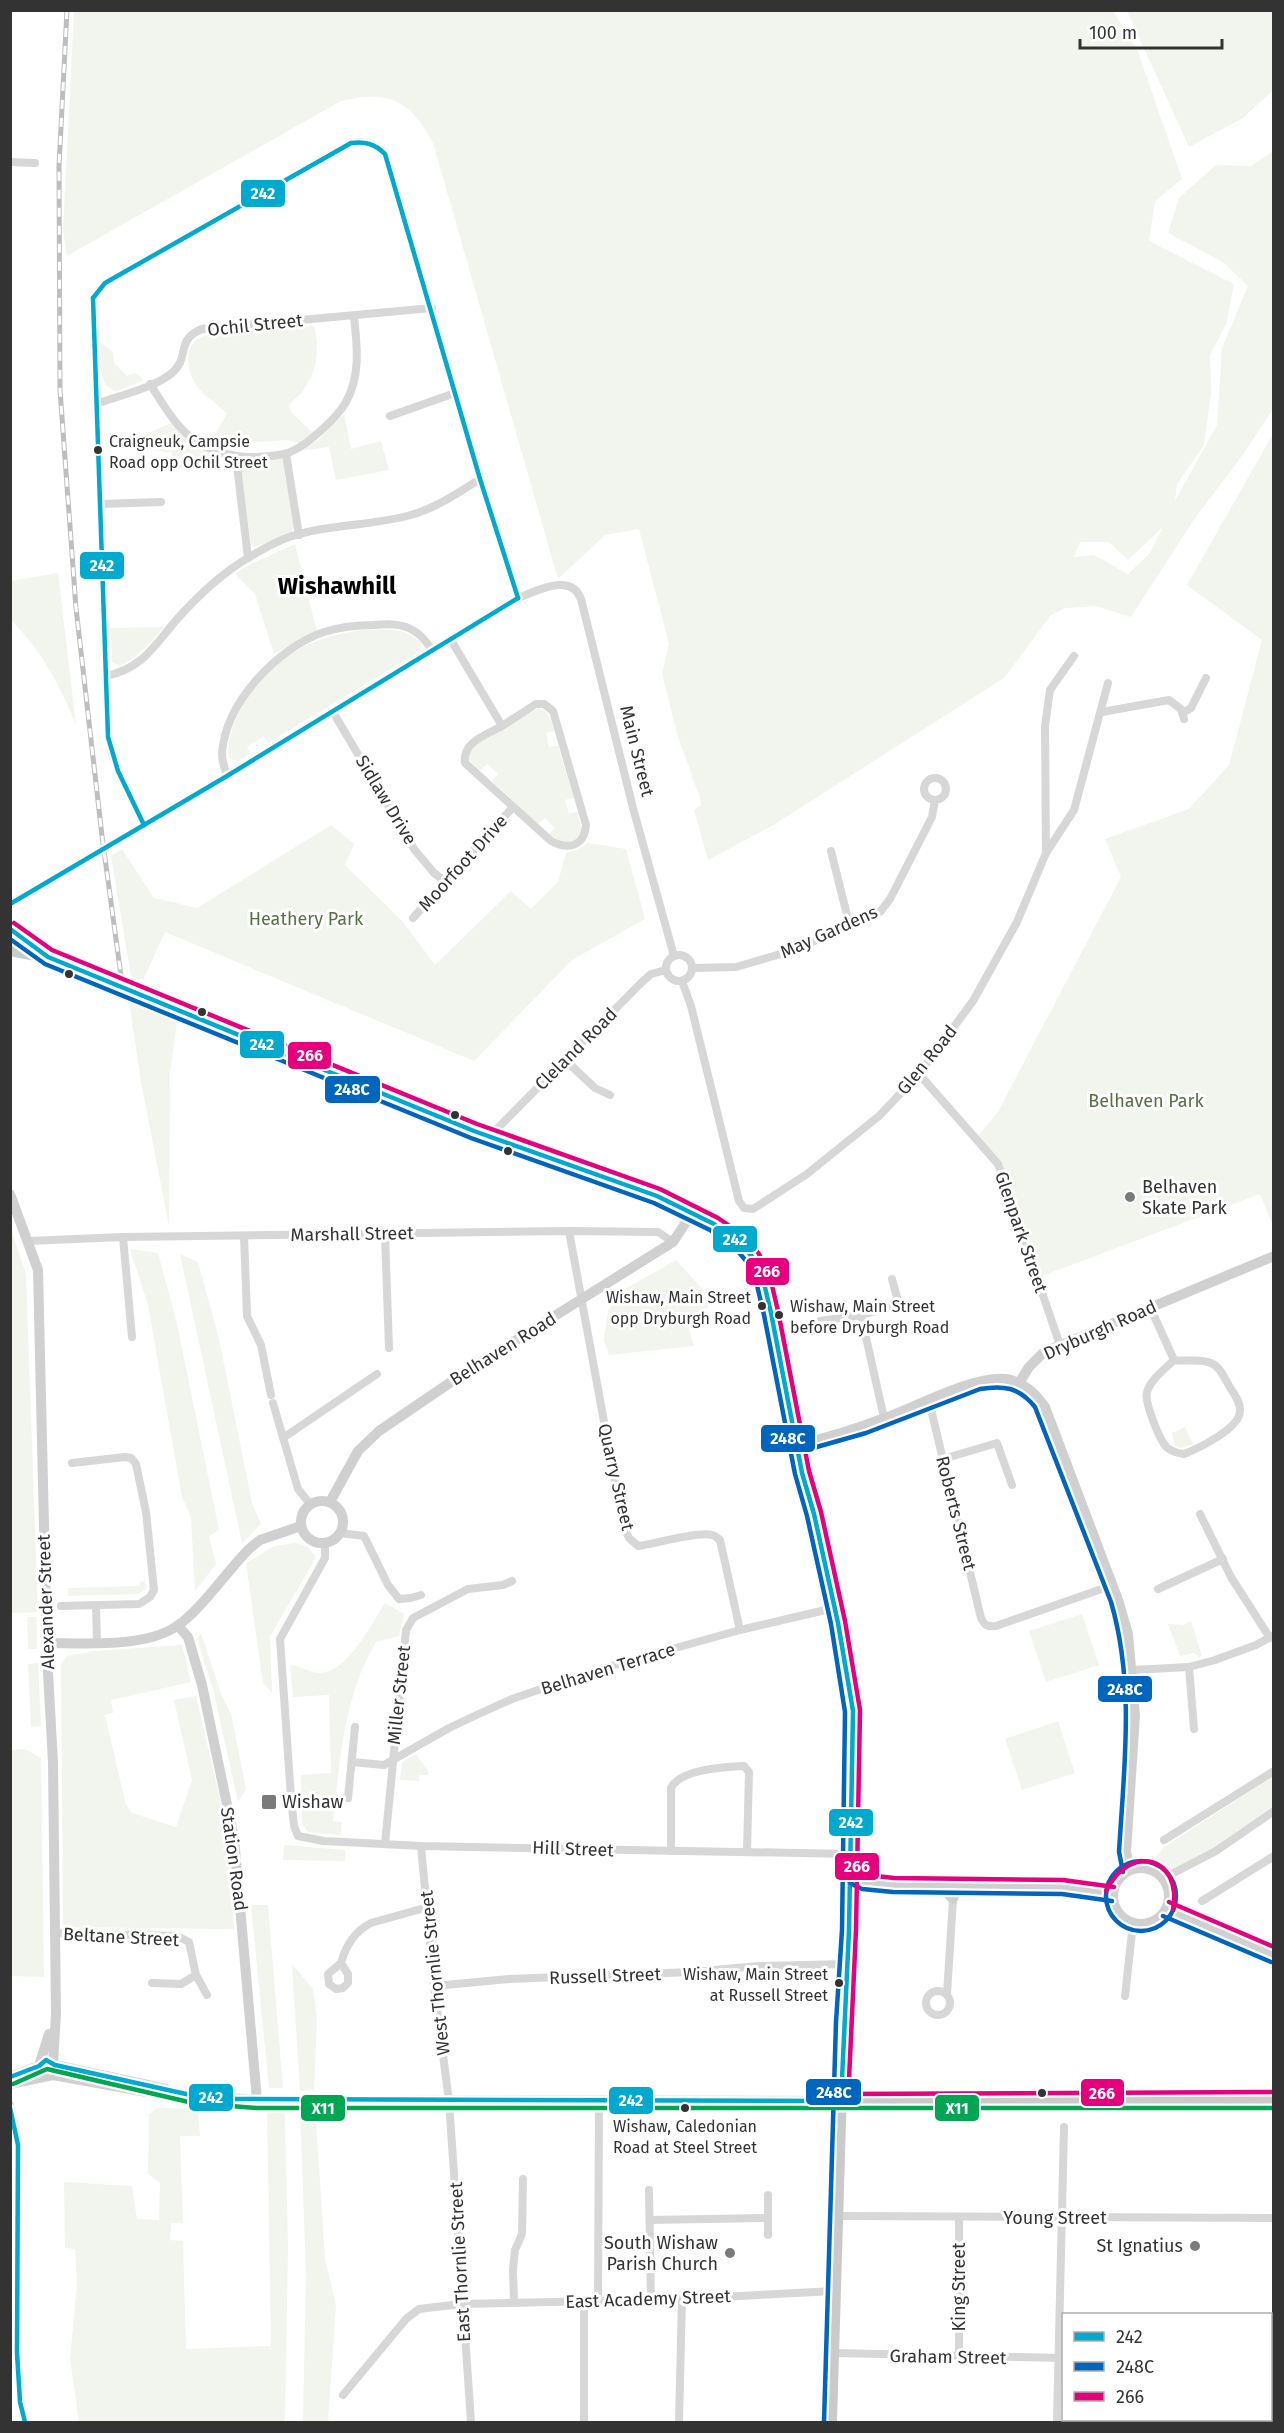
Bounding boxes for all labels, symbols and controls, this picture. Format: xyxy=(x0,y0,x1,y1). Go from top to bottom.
scale bar xyxy=(1080,12,1222,50)
text: 100 m xyxy=(1089,22,1137,44)
line badge: 242 xyxy=(240,179,286,208)
text: 242 xyxy=(251,184,275,203)
street label: Ochil Street xyxy=(206,309,304,341)
place label: Craigneuk, Campsie Road opp Ochil Street xyxy=(109,432,268,472)
marker: Craigneuk, Campsie Road opp Ochil Street xyxy=(92,444,104,456)
line badge: 242 xyxy=(79,551,125,580)
text: 242 xyxy=(90,556,114,575)
district label: Wishawhill xyxy=(278,572,397,600)
street label: Main Street xyxy=(615,703,659,799)
street label: Sidlaw Drive xyxy=(351,751,421,849)
street label: Moorfoot Drive xyxy=(414,810,512,916)
street label: May Gardens xyxy=(777,901,881,963)
park label: Heathery Park xyxy=(249,908,364,930)
unlabelled marker xyxy=(63,968,75,980)
street label: Cleland Road xyxy=(530,1003,622,1095)
unlabelled marker xyxy=(196,1006,208,1018)
street label: Glen Road xyxy=(892,1021,962,1099)
line badge: 242 xyxy=(239,1030,285,1059)
text: 242 xyxy=(250,1035,274,1054)
line badge: 266 xyxy=(287,1041,332,1070)
text: 266 xyxy=(297,1046,323,1065)
line badge: 248C xyxy=(324,1075,381,1104)
text: 248C xyxy=(334,1080,370,1099)
park label: Belhaven Park xyxy=(1088,1090,1204,1112)
unlabelled marker xyxy=(449,1109,461,1121)
unlabelled marker xyxy=(502,1145,514,1157)
street label: Glenpark Street xyxy=(990,1168,1052,1296)
place label: Belhaven Skate Park xyxy=(1142,1176,1228,1219)
marker: Belhaven Skate Park xyxy=(1123,1190,1137,1204)
street label: Marshall Street xyxy=(290,1222,414,1246)
line badge: 242 xyxy=(712,1225,758,1253)
text: 242 xyxy=(723,1230,747,1249)
line badge: 266 xyxy=(745,1257,790,1286)
text: 266 xyxy=(754,1262,780,1281)
place label: Wishaw, Main Street opp Dryburgh Road xyxy=(606,1288,751,1328)
street label: Dryburgh Road xyxy=(1040,1295,1160,1365)
place label: Wishaw, Main Street before Dryburgh Road xyxy=(790,1297,949,1337)
marker: Wishaw, Main Street opp Dryburgh Road xyxy=(756,1300,768,1312)
street label: Belhaven Road xyxy=(446,1307,560,1391)
marker: Wishaw, Main Street before Dryburgh Road xyxy=(773,1309,785,1321)
street label: Quarry Street xyxy=(593,1421,639,1533)
line badge: 248C xyxy=(760,1424,816,1453)
text: 248C xyxy=(770,1429,806,1448)
street label: Roberts Street xyxy=(931,1454,981,1573)
street label: Alexander Street xyxy=(33,1534,59,1670)
street label: Belhaven Terrace xyxy=(538,1638,678,1700)
street label: Miller Street xyxy=(383,1644,415,1746)
line badge: 248C xyxy=(1097,1675,1153,1703)
text: 248C xyxy=(1107,1680,1143,1699)
place label: Wishaw xyxy=(282,1791,344,1813)
marker: Wishaw xyxy=(260,1793,278,1811)
street label: Station Road xyxy=(216,1806,252,1912)
line badge: 242 xyxy=(828,1808,874,1837)
text: 242 xyxy=(839,1813,863,1832)
street label: Hill Street xyxy=(532,1837,615,1861)
line badge: 266 xyxy=(834,1852,880,1881)
text: 266 xyxy=(844,1857,870,1876)
street label: West Thornlie Street xyxy=(415,1889,455,2057)
street label: Beltane Street xyxy=(62,1923,180,1951)
street label: Russell Street xyxy=(549,1963,662,1989)
place label: Wishaw, Main Street at Russell Street xyxy=(683,1965,828,2005)
marker: Wishaw, Main Street at Russell Street xyxy=(833,1977,845,1989)
line badge: 248C xyxy=(805,2078,862,2106)
line badge: 266 xyxy=(1080,2078,1125,2107)
line badge: 242 xyxy=(188,2083,234,2112)
text: 248C xyxy=(816,2083,852,2102)
text: 266 xyxy=(1089,2084,1115,2103)
line badge: 242 xyxy=(608,2086,654,2115)
unlabelled marker xyxy=(1036,2087,1048,2099)
text: 242 xyxy=(199,2088,223,2107)
text: 242 xyxy=(619,2091,643,2110)
line badge: X11 xyxy=(300,2094,346,2122)
line badge: X11 xyxy=(934,2094,980,2122)
text: X11 xyxy=(310,2099,335,2118)
text: X11 xyxy=(944,2099,969,2118)
marker: Wishaw, Caledonian Road at Steel Street xyxy=(679,2102,691,2114)
place label: Wishaw, Caledonian Road at Steel Street xyxy=(613,2117,757,2157)
street label: East Thornlie Street xyxy=(445,2181,475,2343)
street label: Young Street xyxy=(1003,2207,1107,2229)
place label: South Wishaw Parish Church xyxy=(604,2232,718,2275)
place label: St Ignatius xyxy=(1096,2235,1183,2257)
marker: St Ignatius xyxy=(1188,2239,1202,2253)
street label: King Street xyxy=(948,2242,970,2332)
marker: South Wishaw Parish Church xyxy=(723,2246,737,2260)
street label: East Academy Street xyxy=(565,2285,732,2313)
legend xyxy=(1062,2313,1272,2421)
text: 242 xyxy=(1116,2326,1143,2348)
street label: Graham Street xyxy=(889,2345,1007,2369)
text: 248C xyxy=(1116,2356,1154,2378)
text: 266 xyxy=(1116,2386,1144,2408)

